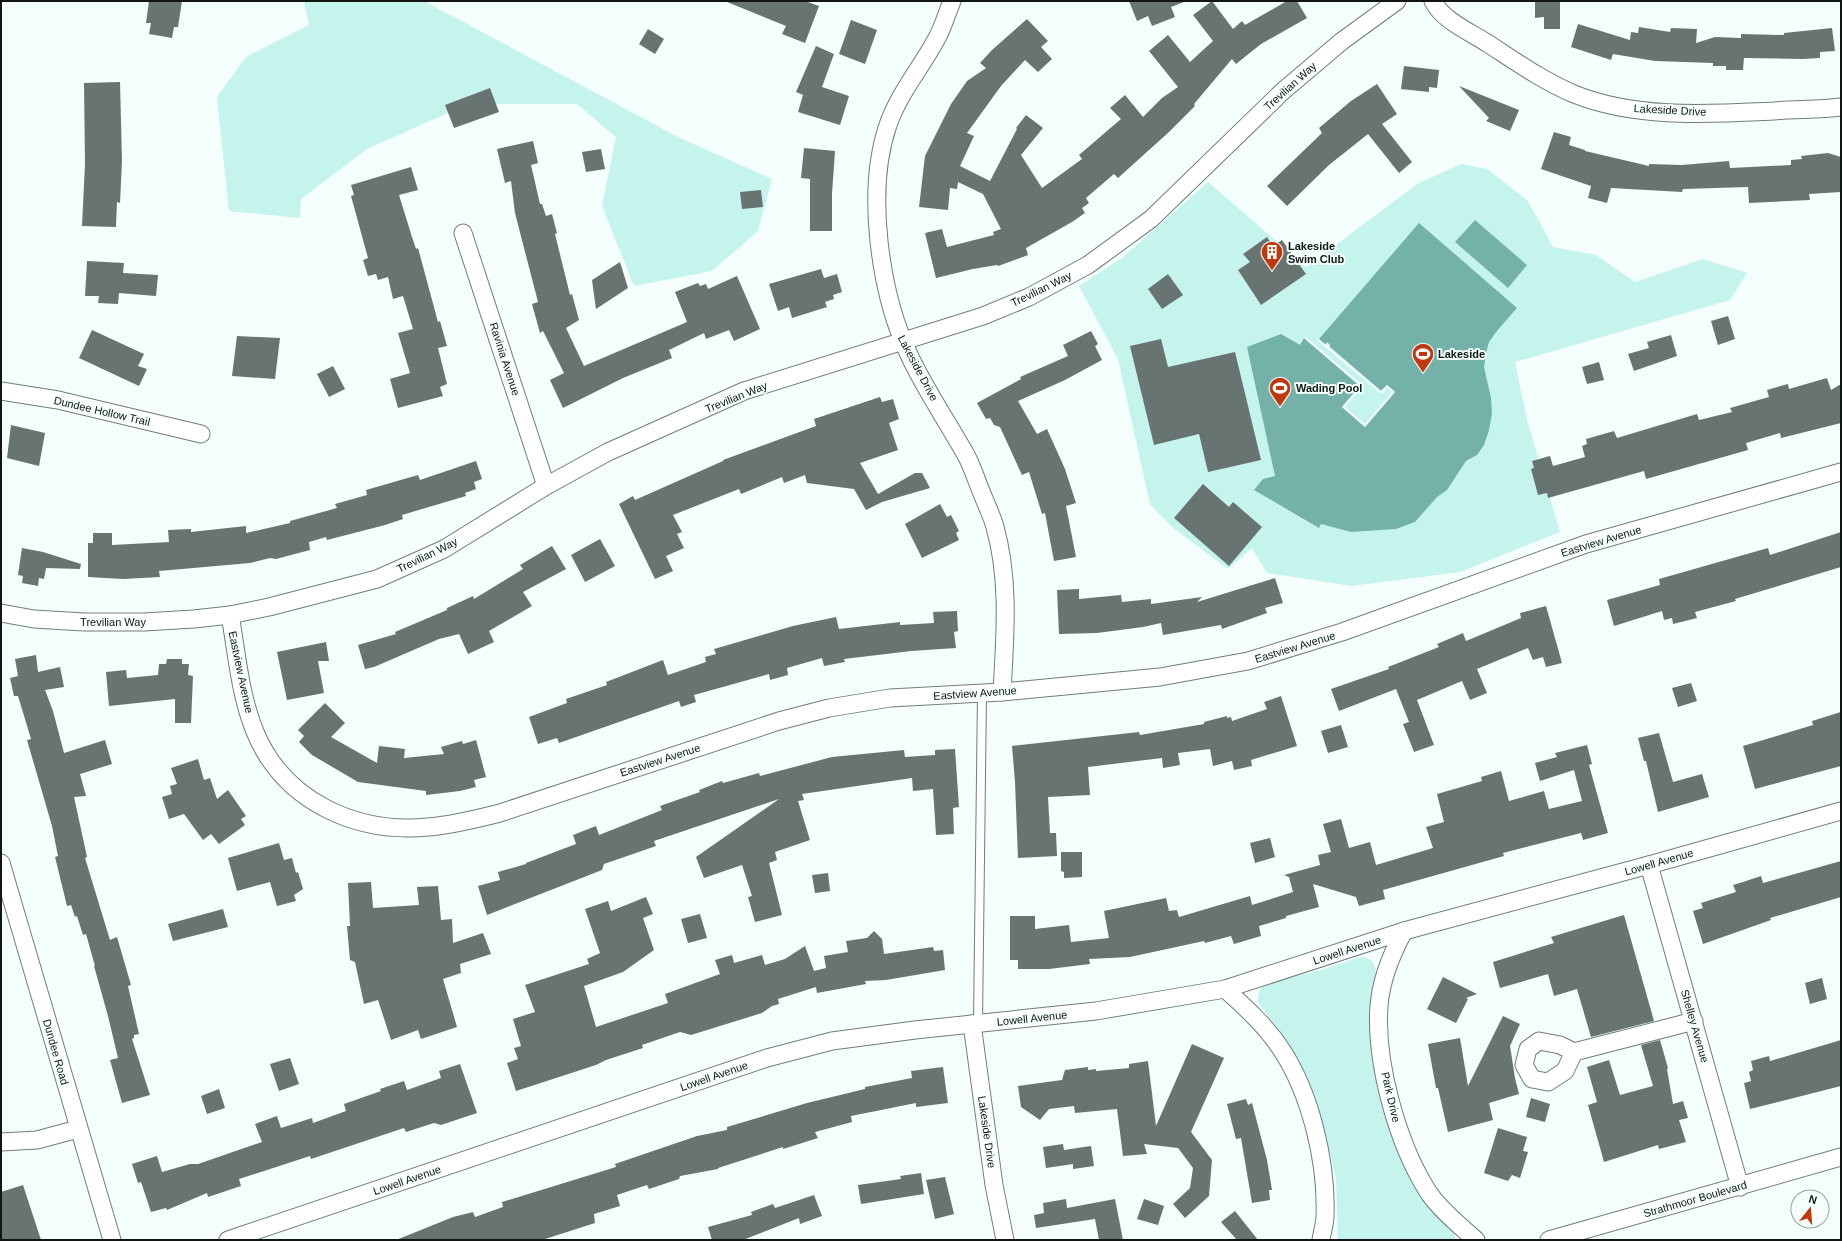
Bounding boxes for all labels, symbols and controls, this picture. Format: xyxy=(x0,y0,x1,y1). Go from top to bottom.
street label: Trevilian Way xyxy=(1262,59,1319,112)
street label: Lakeside Drive xyxy=(1633,102,1707,118)
building icon: Lakeside Swim Club xyxy=(1259,239,1285,272)
place label: Lakeside Swim Club xyxy=(1288,240,1345,265)
street label: Trevilian Way xyxy=(1009,269,1074,309)
street label: Ravinia Avenue xyxy=(488,321,522,397)
street label: Lakeside Drive xyxy=(896,333,940,403)
sports icon: Lakeside xyxy=(1410,341,1436,374)
place label: Lakeside xyxy=(1438,348,1485,360)
sports icon: Wading Pool xyxy=(1267,375,1293,408)
street label: Trevilian Way xyxy=(703,379,769,415)
place label: Wading Pool xyxy=(1296,382,1362,394)
street label: Dundee Hollow Trail xyxy=(53,394,151,428)
street label: Eastview Avenue xyxy=(1559,523,1643,559)
street label: Trevilian Way xyxy=(395,535,460,575)
street label: Trevilian Way xyxy=(80,616,146,628)
street label: Eastview Avenue xyxy=(1253,629,1337,665)
street label: Eastview Avenue xyxy=(226,630,256,714)
street label: Eastview Avenue xyxy=(933,684,1017,702)
street label: Eastview Avenue xyxy=(618,741,702,779)
street label: Lowell Avenue xyxy=(1623,846,1695,878)
street label: Lowell Avenue xyxy=(1312,933,1382,967)
street label: Shelley Avenue xyxy=(1679,988,1711,1064)
street label: Lowell Avenue xyxy=(996,1008,1068,1028)
street label: Dundee Road xyxy=(41,1018,71,1086)
street label: Lowell Avenue xyxy=(679,1059,749,1093)
street label: Park Drive xyxy=(1379,1071,1403,1123)
street label: Lakeside Drive xyxy=(976,1095,998,1169)
street label: Lowell Avenue xyxy=(372,1163,442,1197)
street label: Strathmoor Boulevard xyxy=(1642,1178,1748,1220)
north arrow xyxy=(1790,1189,1830,1229)
text: N xyxy=(1807,1193,1819,1206)

